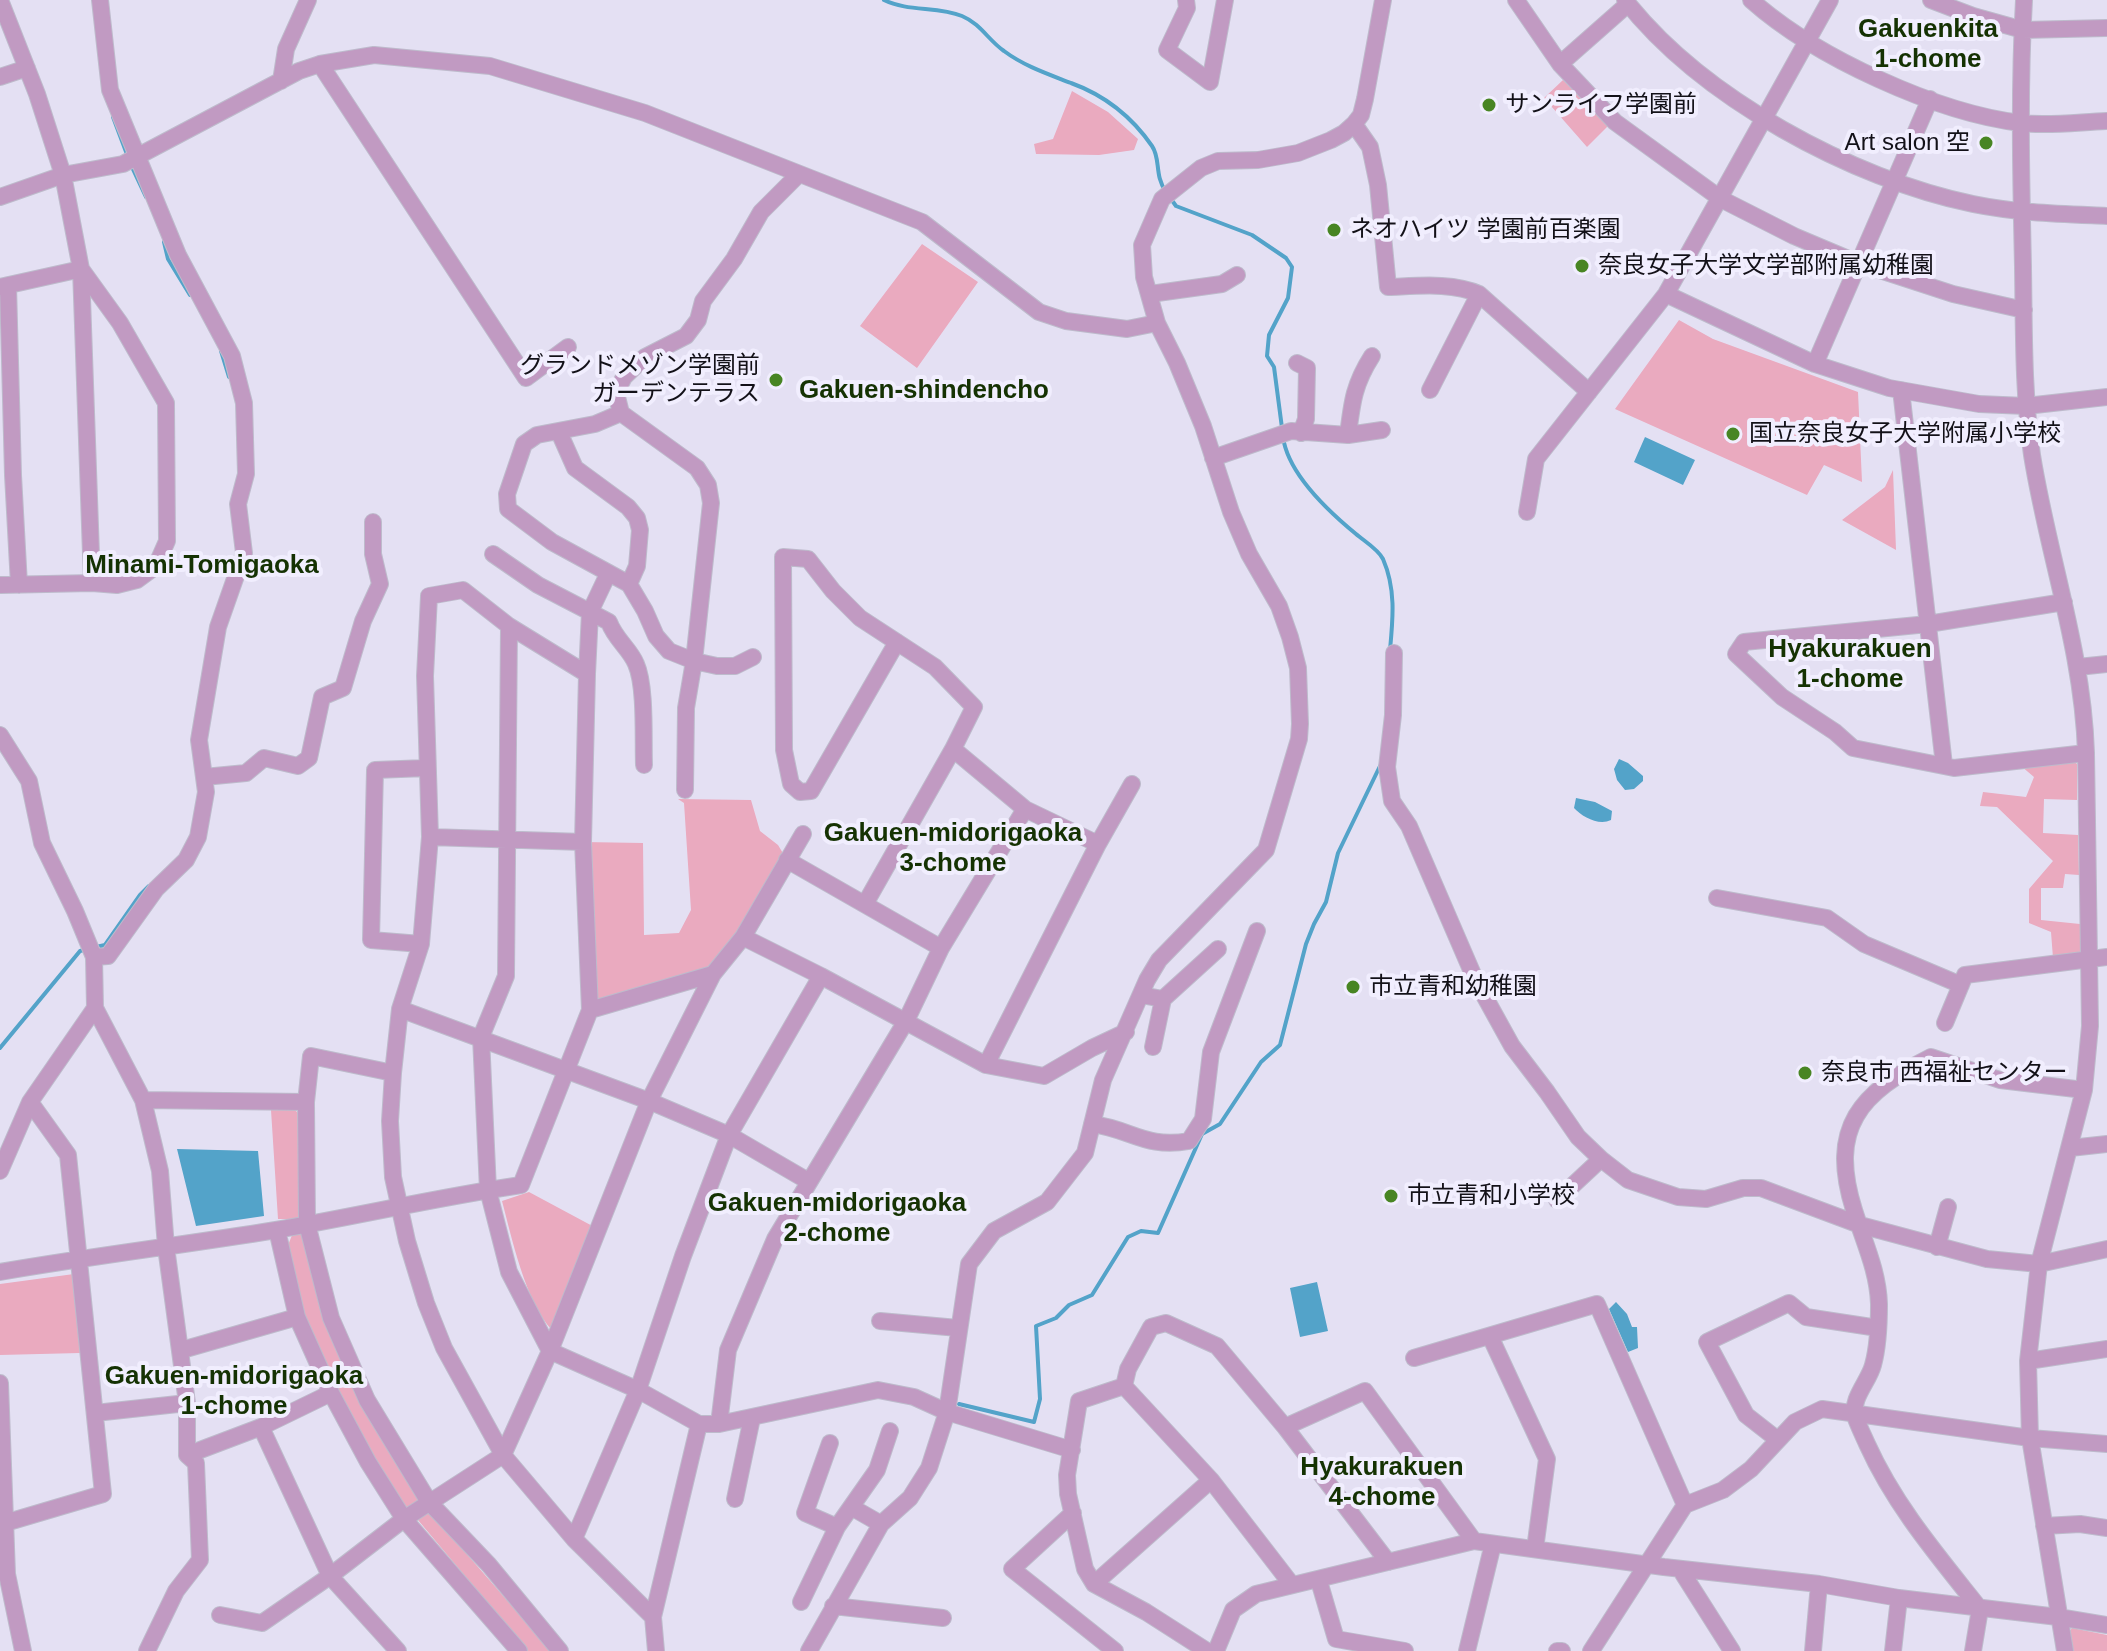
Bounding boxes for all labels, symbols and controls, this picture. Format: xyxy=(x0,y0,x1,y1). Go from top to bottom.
district label: Gakuenkita 1-chome xyxy=(1858,14,1998,76)
place label: サンライフ学園前 xyxy=(1505,91,1697,119)
marker: サンライフ学園前 xyxy=(1480,96,1498,114)
place label: Art salon 空 xyxy=(1845,129,1970,157)
marker: Art salon 空 xyxy=(1977,134,1995,152)
place label: ネオハイツ 学園前百楽園 xyxy=(1350,216,1621,244)
marker: ネオハイツ 学園前百楽園 xyxy=(1325,221,1343,239)
place label: 奈良女子大学文学部附属幼稚園 xyxy=(1598,252,1934,280)
marker: 奈良女子大学文学部附属幼稚園 xyxy=(1573,257,1591,275)
place label: グランドメゾン学園前 ガーデンテラス xyxy=(520,352,760,408)
marker: グランドメゾン学園前 ガーデンテラス xyxy=(767,371,785,389)
district label: Gakuen-shindencho xyxy=(799,375,1049,407)
place label: 国立奈良女子大学附属小学校 xyxy=(1749,420,2061,448)
marker: 国立奈良女子大学附属小学校 xyxy=(1724,425,1742,443)
district label: Minami-Tomigaoka xyxy=(85,550,319,582)
district label: Hyakurakuen 1-chome xyxy=(1768,634,1932,696)
district label: Gakuen-midorigaoka 3-chome xyxy=(824,818,1082,880)
place label: 市立青和幼稚園 xyxy=(1369,973,1537,1001)
marker: 市立青和幼稚園 xyxy=(1344,978,1362,996)
place label: 奈良市 西福祉センター xyxy=(1821,1059,2068,1087)
marker: 奈良市 西福祉センター xyxy=(1796,1064,1814,1082)
place label: 市立青和小学校 xyxy=(1407,1182,1575,1210)
marker: 市立青和小学校 xyxy=(1382,1187,1400,1205)
district label: Gakuen-midorigaoka 2-chome xyxy=(708,1188,966,1250)
district label: Gakuen-midorigaoka 1-chome xyxy=(105,1361,363,1422)
district label: Hyakurakuen 4-chome xyxy=(1300,1452,1464,1514)

